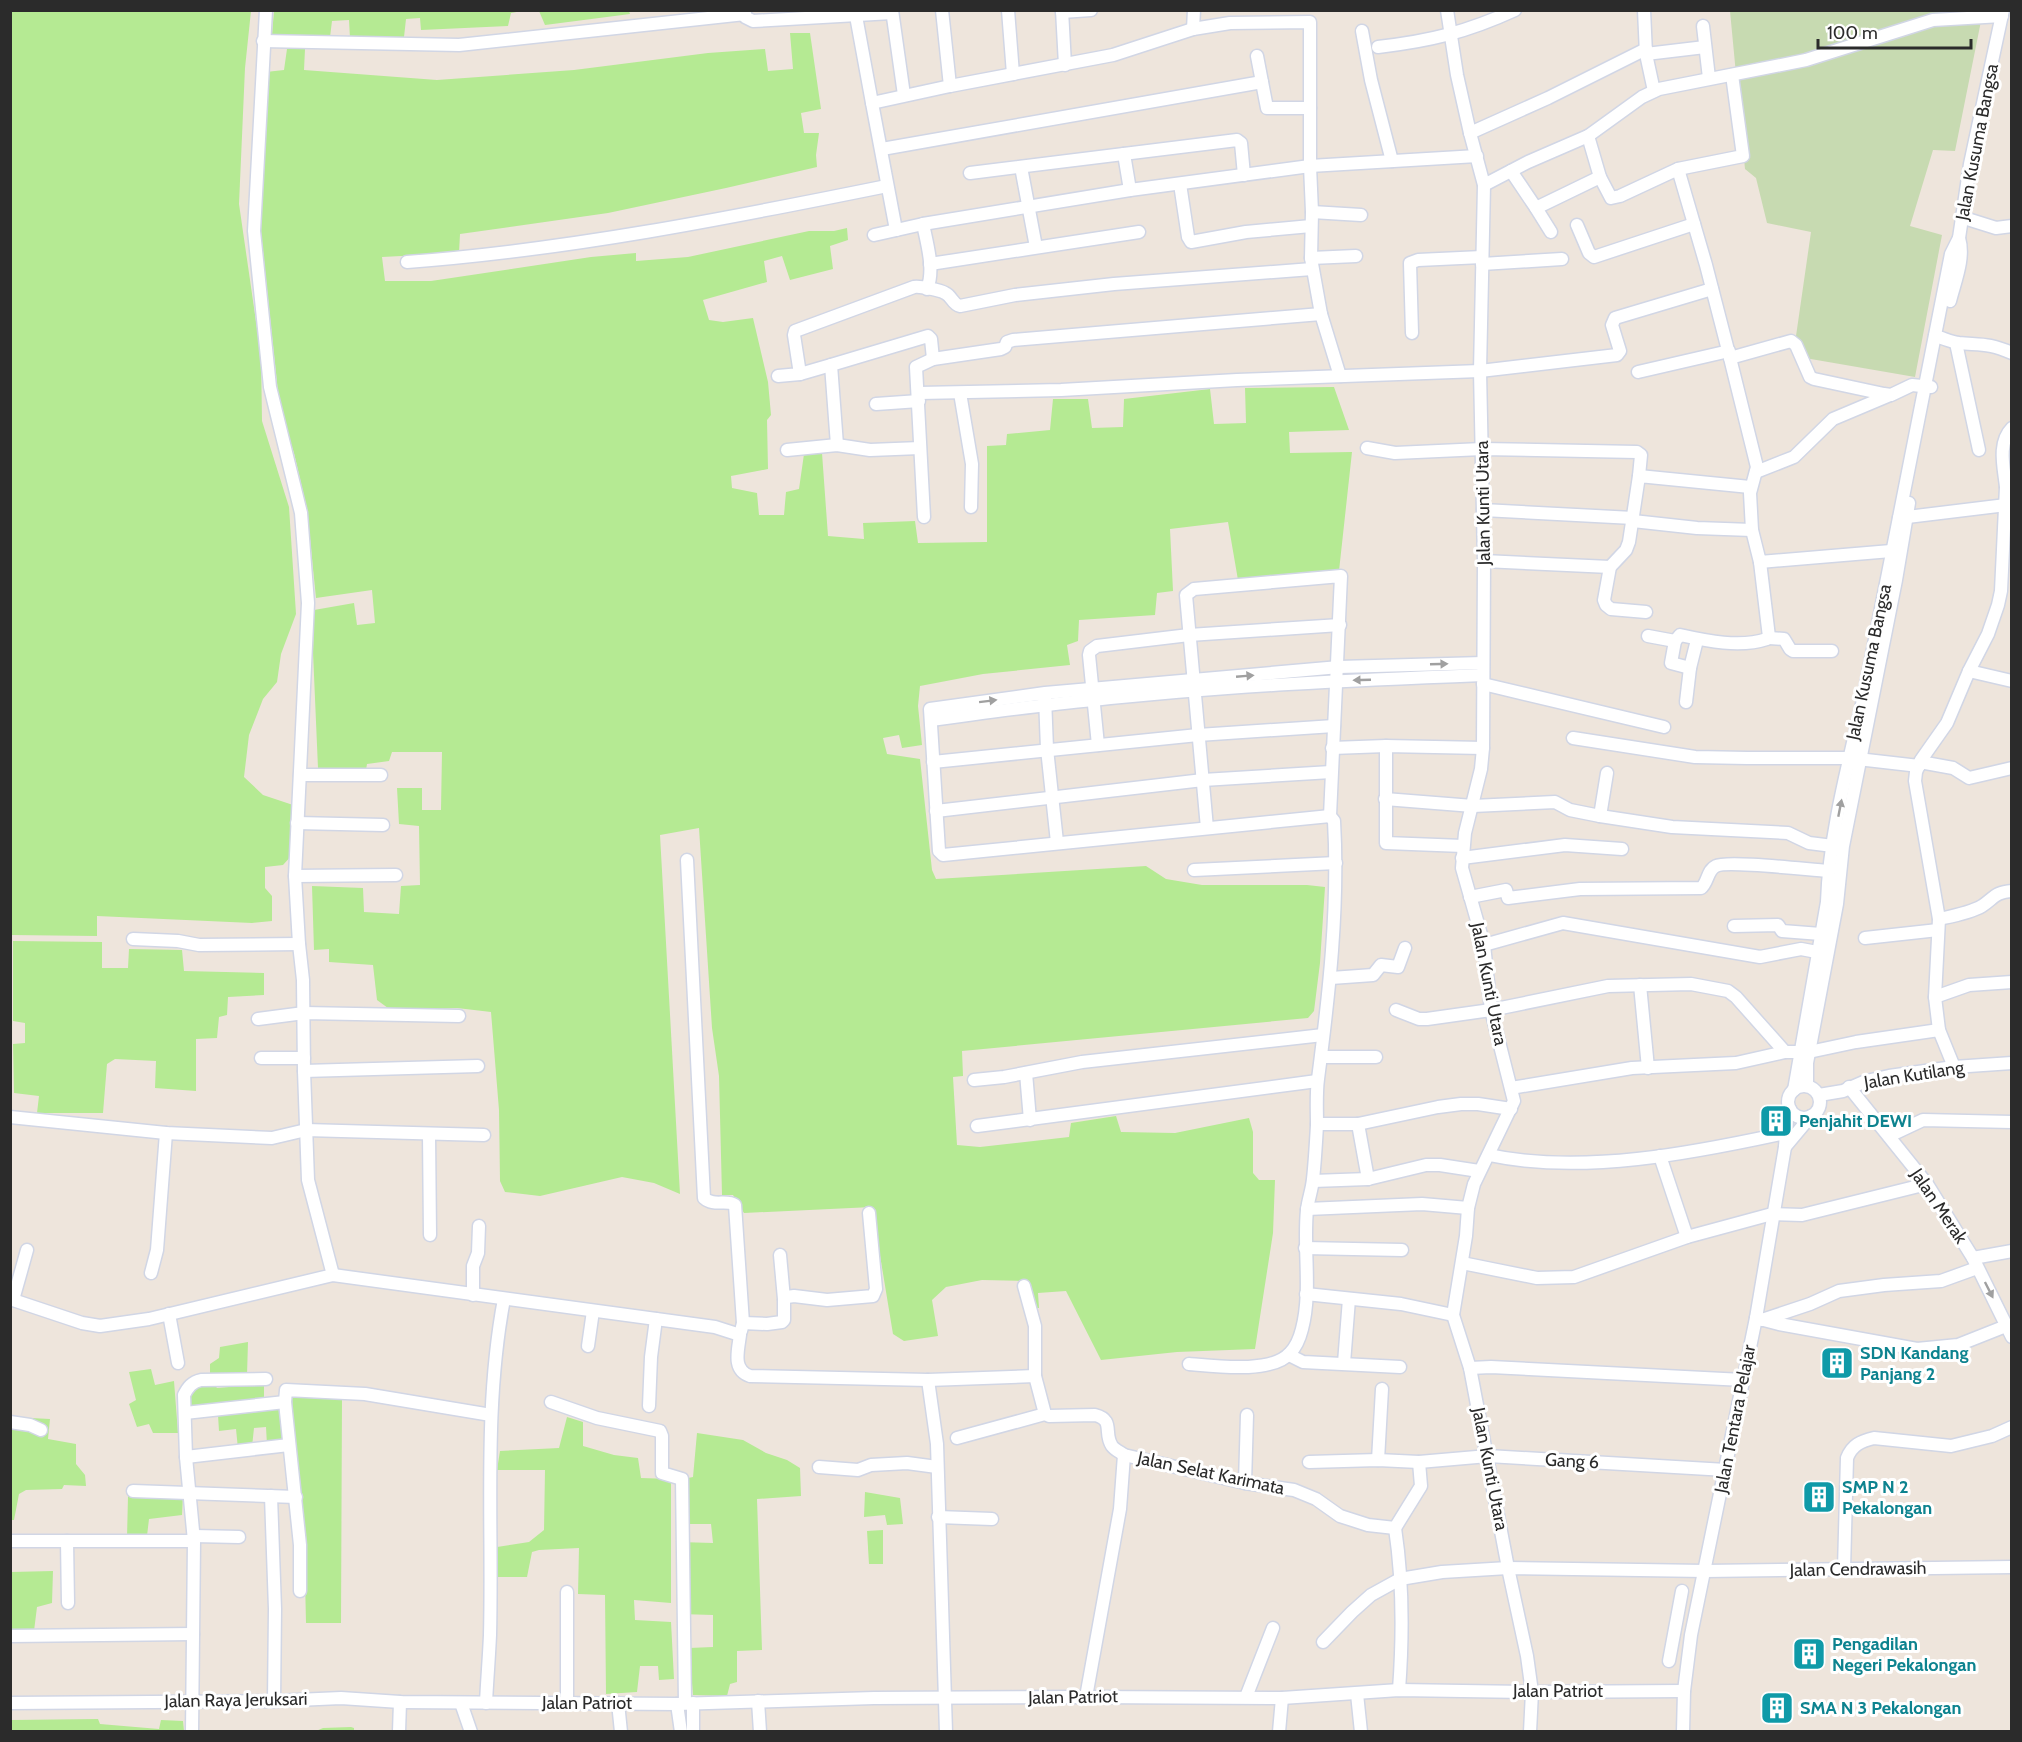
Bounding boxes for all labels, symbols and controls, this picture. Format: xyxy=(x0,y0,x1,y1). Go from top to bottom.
scale bar xyxy=(1818,12,1971,50)
text: 100 m xyxy=(1827,22,1878,44)
street label: Jalan Kusuma Bangsa xyxy=(1951,61,2003,223)
street label: Jalan Kunti Utara xyxy=(1471,440,1495,567)
street label: Jalan Kusuma Bangsa xyxy=(1841,582,1896,743)
one-way arrow xyxy=(1430,660,1449,669)
one-way arrow xyxy=(1235,671,1254,681)
one-way arrow xyxy=(1352,676,1371,685)
one-way arrow xyxy=(978,696,997,705)
one-way arrow xyxy=(1836,798,1845,817)
street label: Jalan Kunti Utara xyxy=(1466,920,1512,1048)
street label: Jalan Kutilang xyxy=(1861,1056,1967,1094)
building icon: Penjahit DEWI xyxy=(1758,1103,1794,1139)
place label: Penjahit DEWI xyxy=(1799,1110,1912,1132)
street label: Jalan Merak xyxy=(1905,1163,1973,1249)
one-way arrow xyxy=(1984,1282,1994,1299)
place label: SDN Kandang Panjang 2 xyxy=(1860,1342,1968,1385)
street label: Jalan Tentara Pelajar xyxy=(1710,1343,1760,1496)
building icon: SDN Kandang Panjang 2 xyxy=(1819,1345,1855,1381)
street label: Jalan Kunti Utara xyxy=(1467,1405,1513,1533)
street label: Jalan Selat Karimata xyxy=(1134,1446,1287,1499)
street label: Gang 6 xyxy=(1544,1449,1600,1473)
place label: SMP N 2 Pekalongan xyxy=(1842,1476,1932,1519)
building icon: SMP N 2 Pekalongan xyxy=(1801,1479,1837,1515)
street label: Jalan Cendrawasih xyxy=(1788,1557,1927,1581)
place label: Pengadilan Negeri Pekalongan xyxy=(1832,1633,1976,1676)
building icon: Pengadilan Negeri Pekalongan xyxy=(1791,1636,1827,1672)
street label: Jalan Patriot xyxy=(1512,1680,1603,1702)
street label: Jalan Patriot xyxy=(1027,1685,1118,1709)
street label: Jalan Raya Jeruksari xyxy=(163,1688,308,1712)
building icon: SMA N 3 Pekalongan xyxy=(1759,1690,1795,1726)
street label: Jalan Patriot xyxy=(541,1692,632,1714)
place label: SMA N 3 Pekalongan xyxy=(1800,1697,1961,1719)

